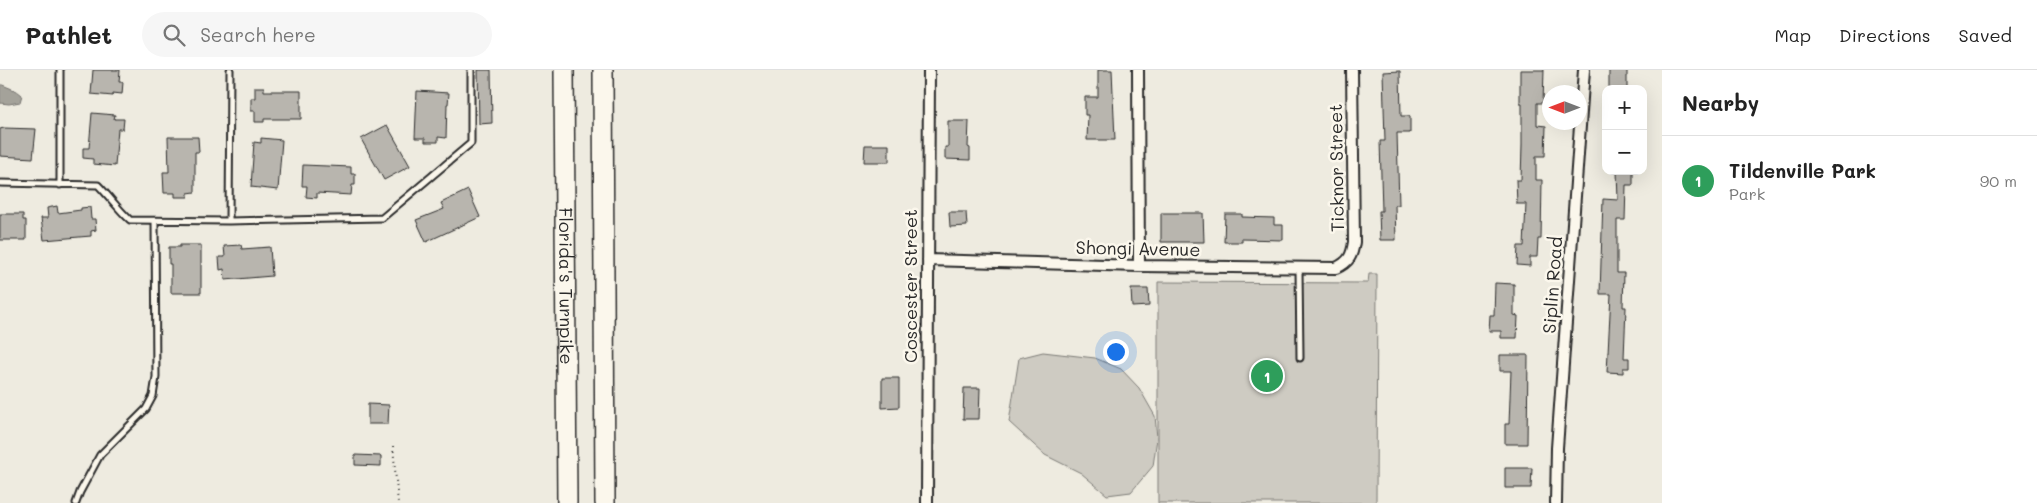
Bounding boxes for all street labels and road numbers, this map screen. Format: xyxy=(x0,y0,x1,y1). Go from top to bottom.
street label: Ticknor Street xyxy=(1323,104,1349,232)
street label: Florida's Turnpike xyxy=(554,207,579,365)
street label: Coscester Street xyxy=(898,209,922,363)
street label: Shongi Avenue xyxy=(1075,235,1201,261)
street label: Siplin Road xyxy=(1537,236,1567,334)

